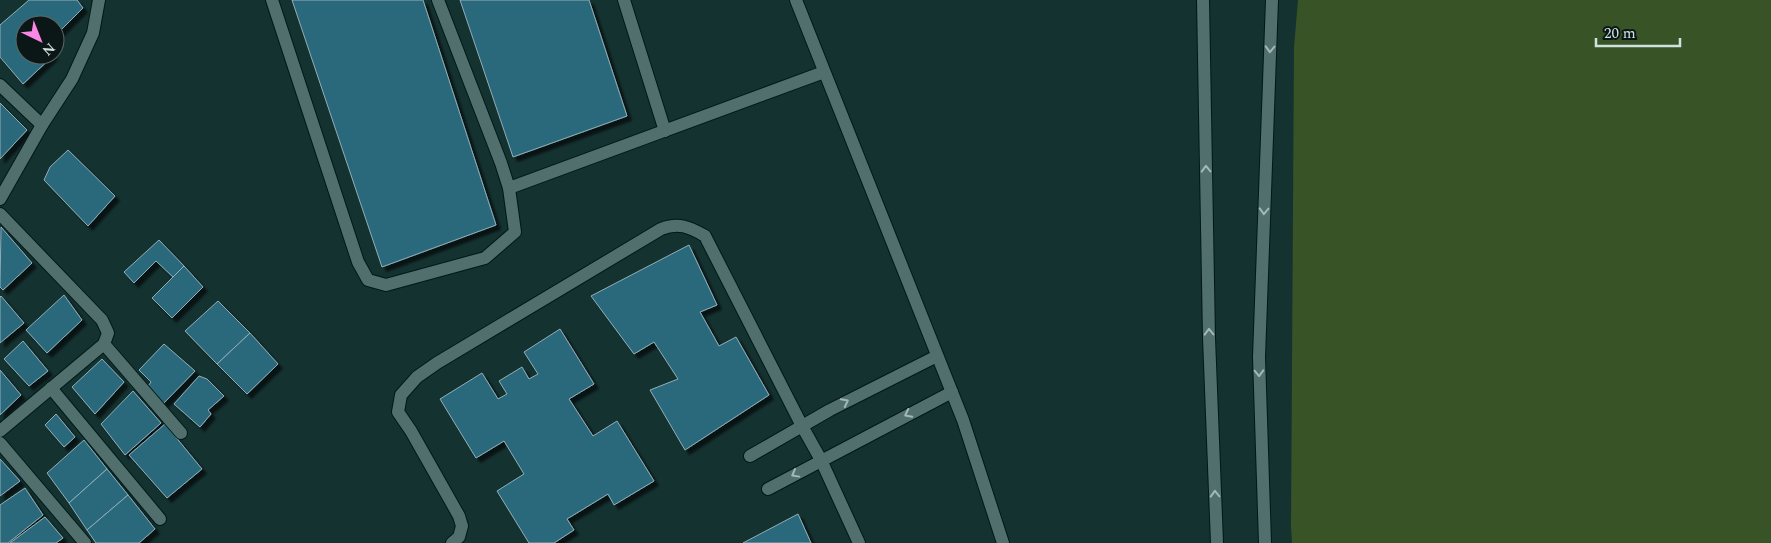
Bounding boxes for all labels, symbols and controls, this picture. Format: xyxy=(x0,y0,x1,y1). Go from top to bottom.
north arrow xyxy=(15,15,65,65)
scale bar xyxy=(1596,15,1680,47)
text: 20 m xyxy=(1604,22,1636,45)
text: N xyxy=(37,38,60,61)
one-way arrow xyxy=(1265,45,1276,53)
one-way arrow xyxy=(1201,165,1211,173)
one-way arrow xyxy=(1259,208,1269,215)
one-way arrow xyxy=(1204,328,1214,336)
one-way arrow xyxy=(1254,370,1264,378)
one-way arrow xyxy=(840,398,849,408)
one-way arrow xyxy=(905,408,914,418)
one-way arrow xyxy=(791,468,800,478)
one-way arrow xyxy=(1210,490,1220,498)

